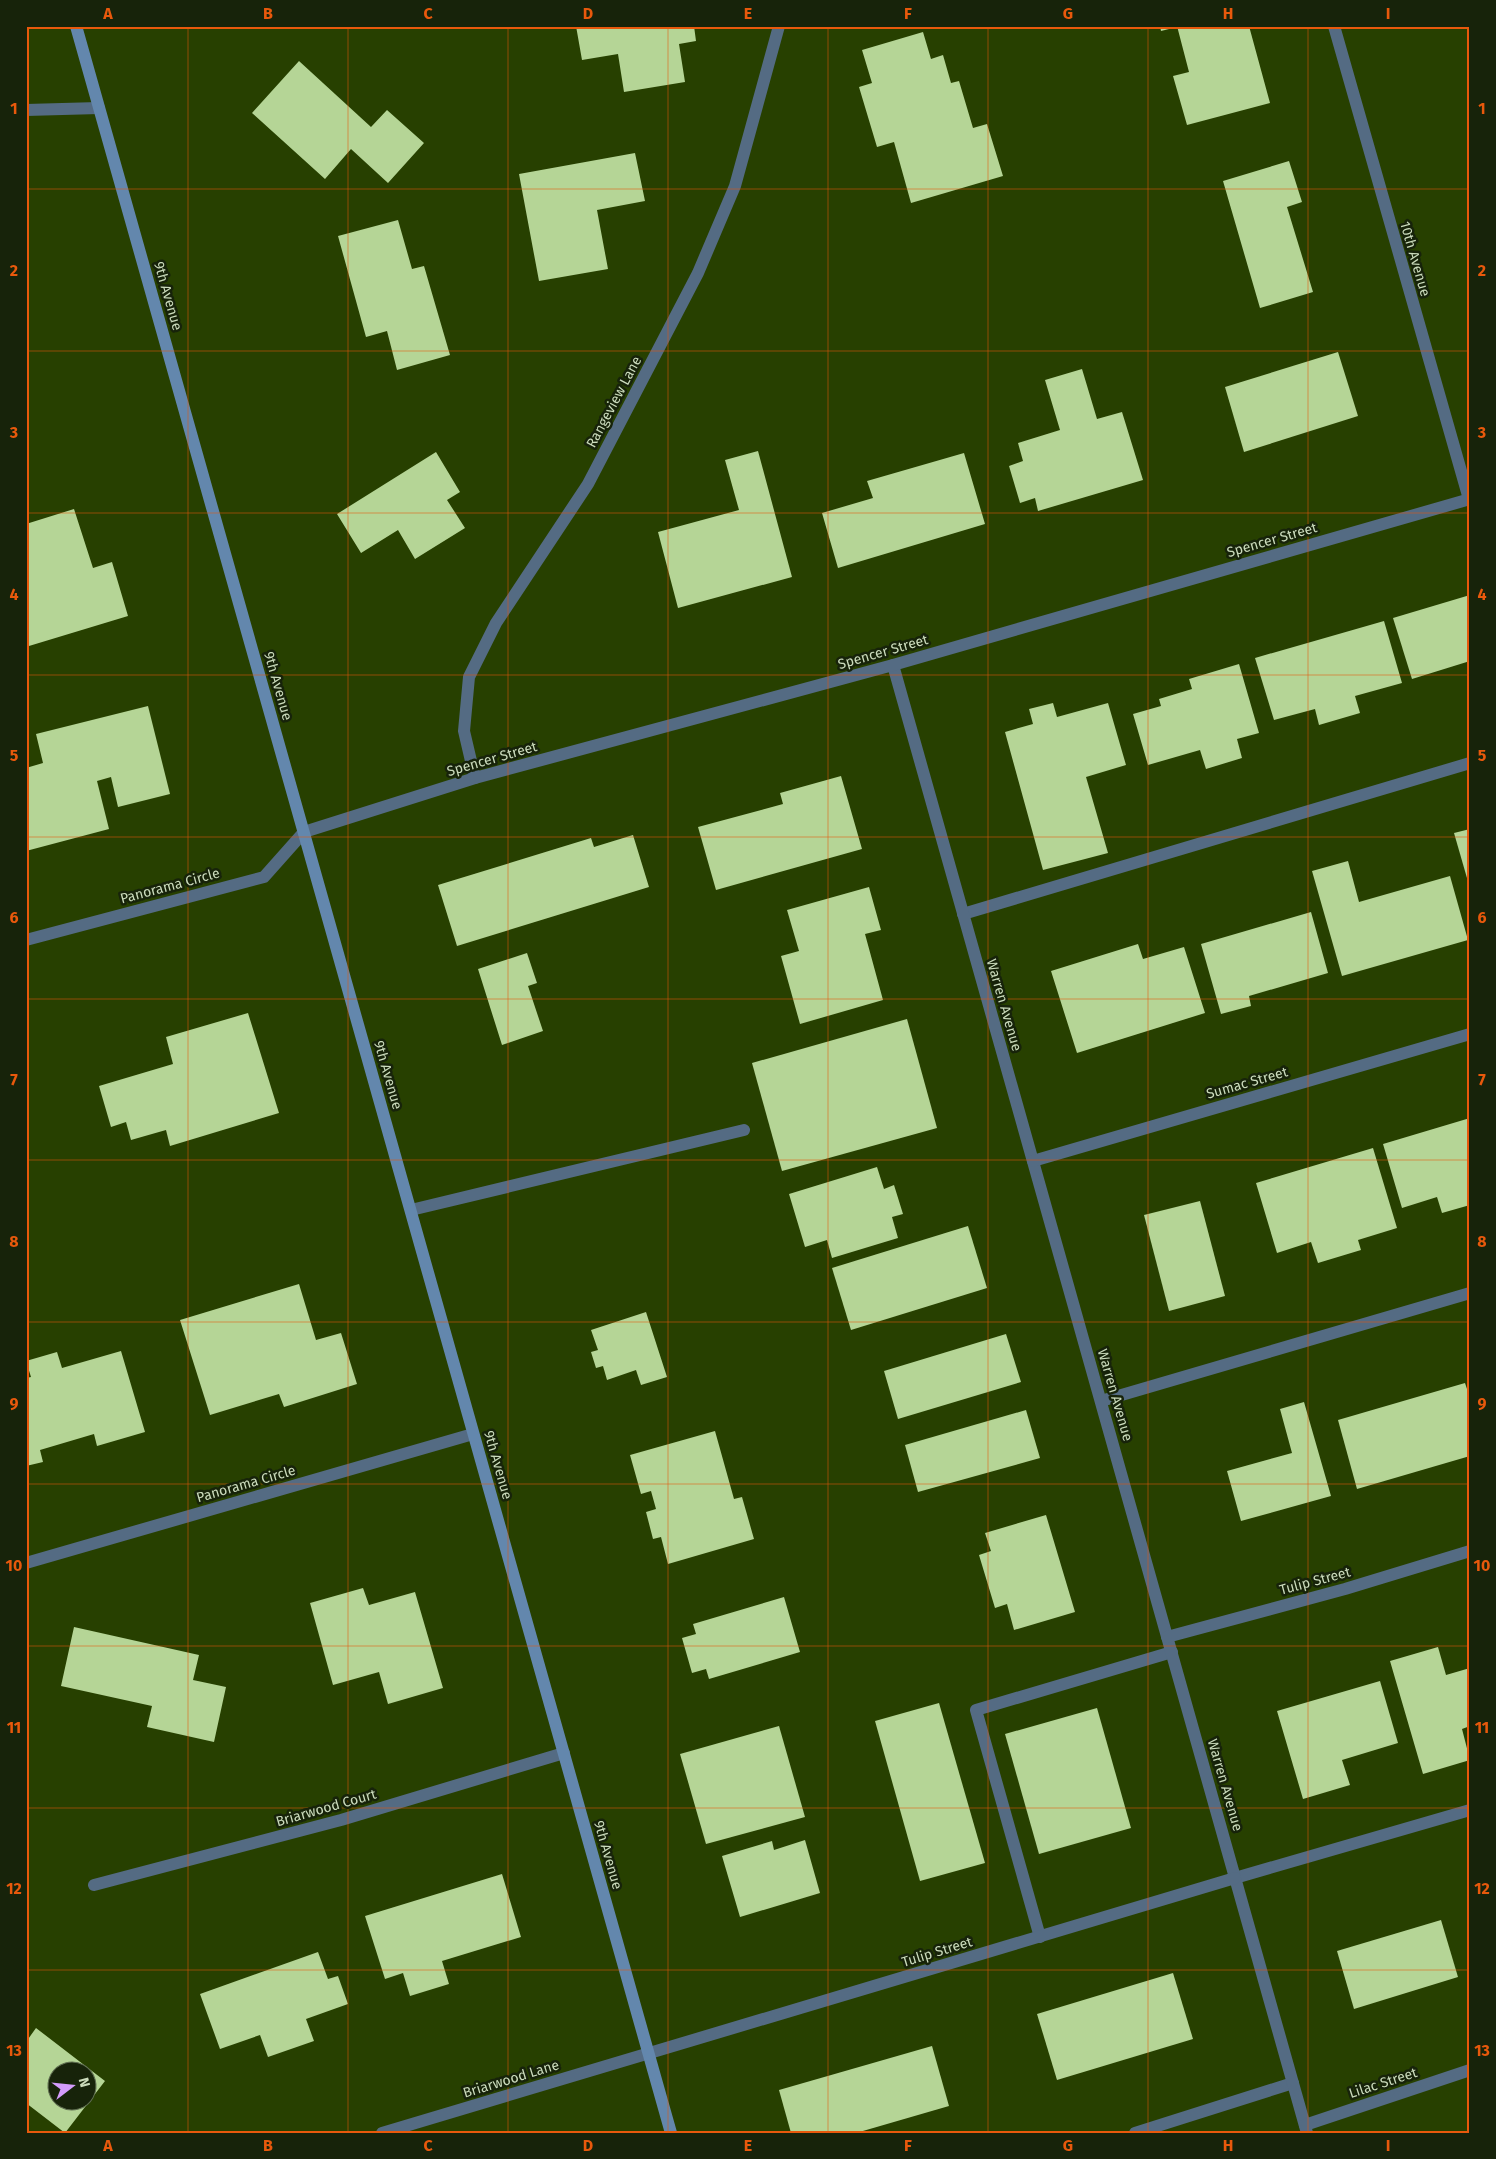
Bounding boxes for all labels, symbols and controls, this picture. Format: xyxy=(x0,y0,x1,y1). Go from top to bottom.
text: A xyxy=(102,4,113,23)
text: B xyxy=(263,4,273,23)
text: C xyxy=(423,4,433,23)
text: D xyxy=(583,4,593,23)
text: E xyxy=(744,4,752,23)
text: F xyxy=(904,4,912,23)
text: G xyxy=(1063,4,1073,23)
text: H xyxy=(1223,4,1233,23)
text: I xyxy=(1386,4,1390,23)
text: 1 xyxy=(10,99,18,118)
text: 1 xyxy=(1478,99,1486,118)
street label: 10th Avenue xyxy=(1396,219,1434,299)
street label: 9th Avenue xyxy=(150,260,186,332)
text: 2 xyxy=(10,261,18,280)
text: 2 xyxy=(1478,261,1486,280)
street label: Rangeview Lane xyxy=(583,353,645,451)
text: 3 xyxy=(9,423,18,442)
text: 3 xyxy=(1477,423,1486,442)
street label: Spencer Street xyxy=(1225,519,1320,561)
text: 4 xyxy=(9,585,19,604)
text: 4 xyxy=(1477,585,1487,604)
street label: Spencer Street xyxy=(836,631,931,673)
street label: 9th Avenue xyxy=(260,650,296,722)
street label: Spencer Street xyxy=(445,738,540,780)
text: 5 xyxy=(10,746,19,765)
text: 5 xyxy=(1478,746,1487,765)
street label: Panorama Circle xyxy=(118,865,222,907)
text: 6 xyxy=(9,908,19,927)
text: 6 xyxy=(1477,908,1487,927)
street label: Warren Avenue xyxy=(983,957,1025,1053)
street label: 9th Avenue xyxy=(370,1039,406,1111)
street label: Sumac Street xyxy=(1204,1063,1291,1103)
text: 7 xyxy=(10,1070,18,1089)
text: 7 xyxy=(1478,1070,1486,1089)
text: 8 xyxy=(9,1232,19,1251)
text: 8 xyxy=(1477,1232,1487,1251)
street label: Warren Avenue xyxy=(1094,1347,1136,1443)
text: 9 xyxy=(10,1394,19,1413)
text: 9 xyxy=(1478,1394,1487,1413)
street label: 9th Avenue xyxy=(480,1429,516,1501)
street label: Panorama Circle xyxy=(194,1462,298,1506)
text: 10 xyxy=(6,1556,22,1575)
text: 10 xyxy=(1474,1556,1490,1575)
street label: Tulip Street xyxy=(1278,1563,1353,1599)
text: 11 xyxy=(7,1718,21,1737)
text: 11 xyxy=(1475,1718,1489,1737)
street label: Warren Avenue xyxy=(1204,1737,1246,1833)
street label: Briarwood Court xyxy=(274,1785,379,1830)
street label: 9th Avenue xyxy=(590,1819,626,1891)
text: 12 xyxy=(6,1879,22,1898)
text: 12 xyxy=(1474,1879,1490,1898)
street label: Tulip Street xyxy=(900,1933,975,1971)
text: 13 xyxy=(6,2041,22,2060)
text: 13 xyxy=(1474,2041,1490,2060)
street label: Briarwood Lane xyxy=(461,2056,561,2102)
north arrow xyxy=(48,2062,98,2112)
street label: Lilac Street xyxy=(1347,2064,1420,2102)
text: N xyxy=(75,2076,93,2089)
text: A xyxy=(102,2136,113,2155)
text: B xyxy=(263,2136,273,2155)
text: C xyxy=(423,2136,433,2155)
text: D xyxy=(583,2136,593,2155)
text: E xyxy=(744,2136,752,2155)
text: F xyxy=(904,2136,912,2155)
text: G xyxy=(1063,2136,1073,2155)
text: H xyxy=(1223,2136,1233,2155)
text: I xyxy=(1386,2136,1390,2155)

